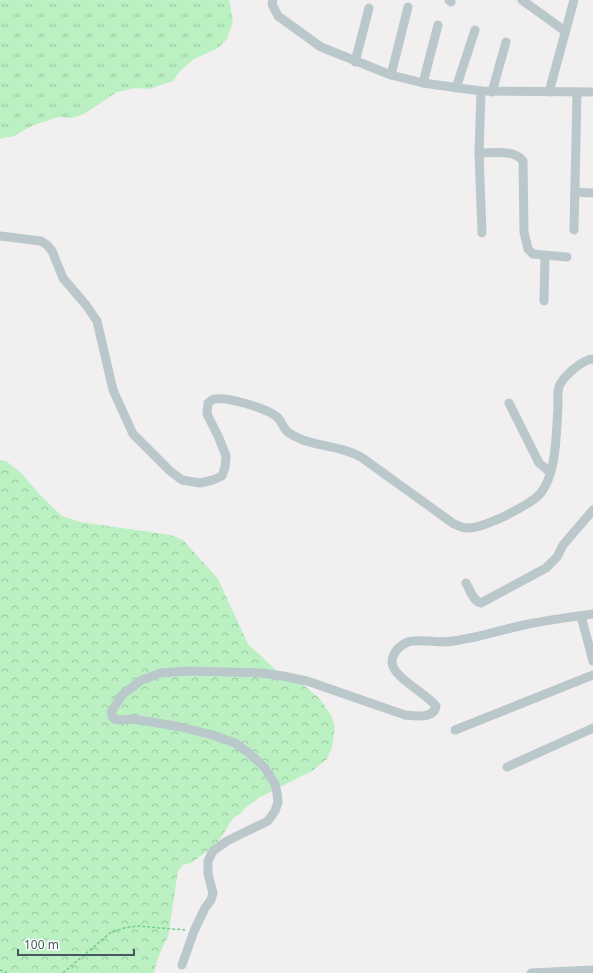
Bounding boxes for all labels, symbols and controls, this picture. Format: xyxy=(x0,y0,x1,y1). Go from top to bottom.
scale bar xyxy=(18,931,134,957)
text: 100 m xyxy=(24,936,59,953)

